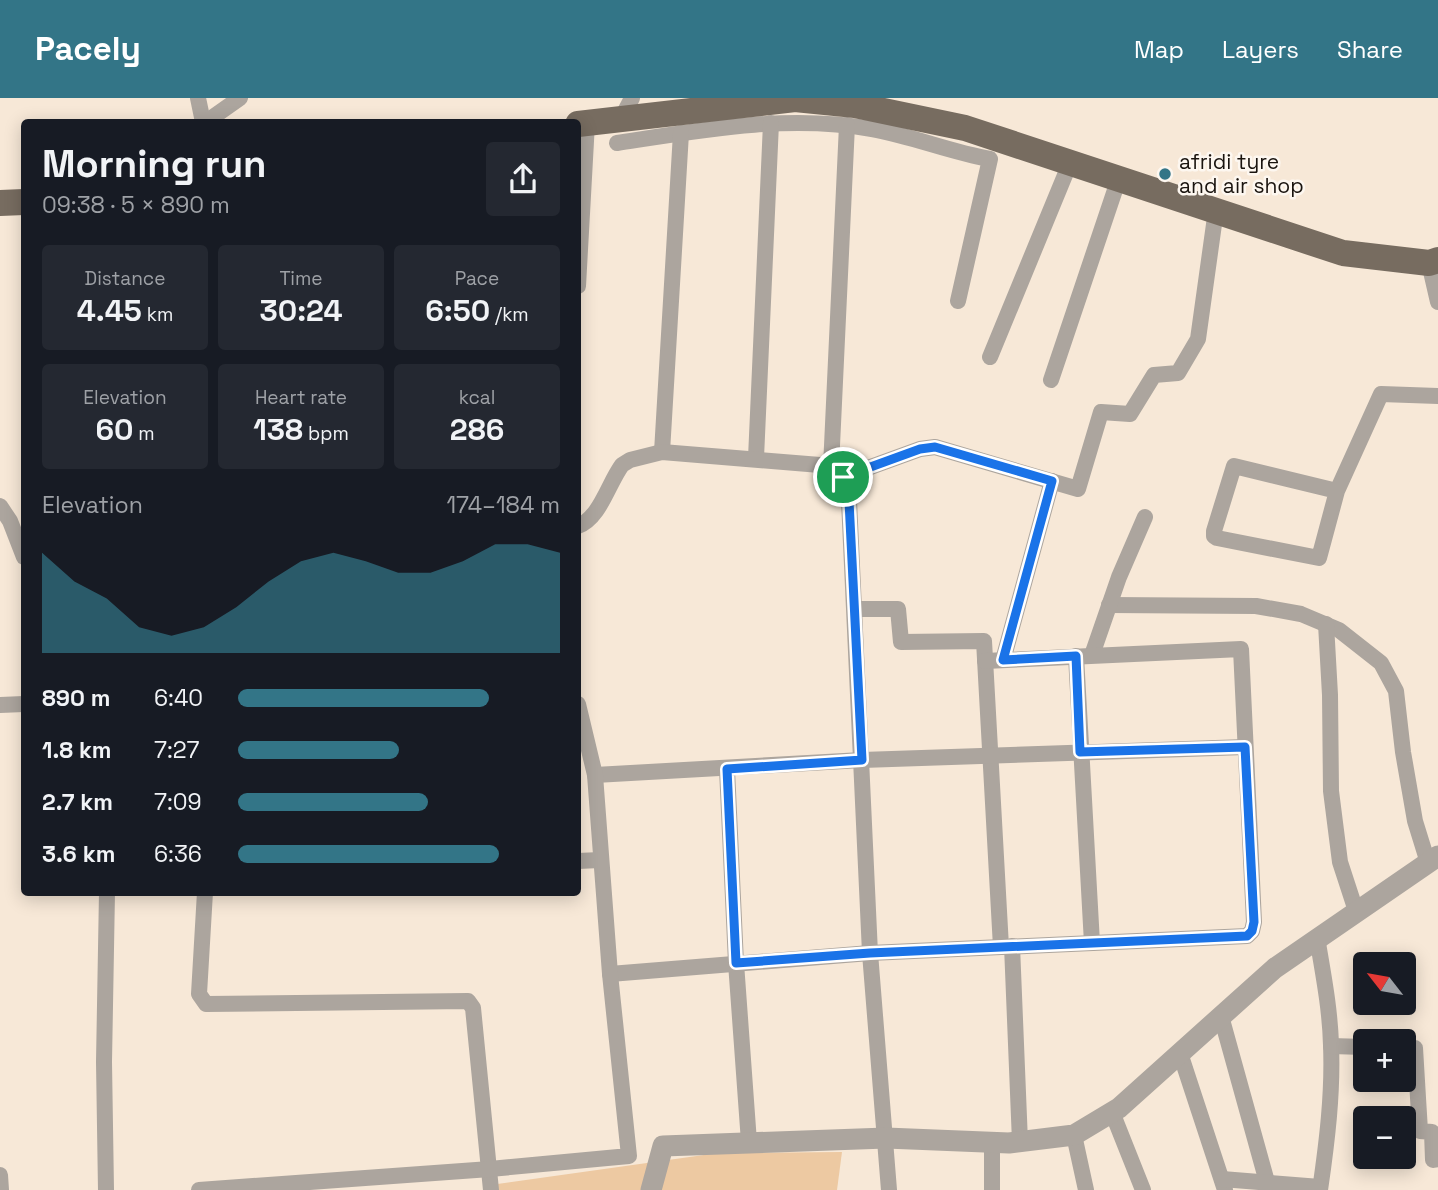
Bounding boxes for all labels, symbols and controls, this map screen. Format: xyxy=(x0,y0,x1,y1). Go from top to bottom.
text: Pacely xyxy=(35,28,141,70)
text: Map xyxy=(1134,34,1184,65)
text: Layers xyxy=(1222,34,1299,65)
text: Share xyxy=(1337,34,1403,65)
text: Morning run xyxy=(42,140,267,188)
button: share xyxy=(486,142,560,216)
place label: afridi tyre and air shop xyxy=(1179,148,1304,199)
marker: afridi tyre and air shop xyxy=(1157,166,1173,182)
text: 09:38 · 5 × 890 m xyxy=(42,190,230,220)
text: Distance xyxy=(85,266,165,291)
text: Time xyxy=(279,266,323,291)
text: Pace xyxy=(455,266,499,291)
text: 4.45 xyxy=(77,291,142,330)
text: 30:24 xyxy=(259,291,343,330)
text: 6:50 xyxy=(425,291,490,330)
text: km xyxy=(142,302,173,327)
text: /km xyxy=(490,302,529,327)
text: Elevation xyxy=(83,385,167,410)
text: Heart rate xyxy=(255,385,347,410)
text: kcal xyxy=(459,385,495,410)
text: 60 xyxy=(95,410,133,449)
text: 138 xyxy=(253,410,303,449)
text: 286 xyxy=(450,410,504,449)
text: m xyxy=(133,421,155,446)
text: bpm xyxy=(303,421,349,446)
pin xyxy=(813,447,873,507)
icon: arrive xyxy=(824,458,862,496)
text: Elevation xyxy=(42,490,143,520)
text: 174–184 m xyxy=(446,490,560,520)
text: 890 m xyxy=(42,683,110,713)
text: 6:40 xyxy=(154,683,203,713)
text: 1.8 km xyxy=(42,735,112,765)
text: 7:27 xyxy=(154,735,199,765)
text: 2.7 km xyxy=(42,787,113,817)
text: 7:09 xyxy=(154,787,202,817)
text: 3.6 km xyxy=(42,839,115,869)
text: 6:36 xyxy=(154,839,202,869)
north arrow xyxy=(1353,952,1416,1015)
map controls xyxy=(1353,952,1416,1169)
button: + xyxy=(1353,1029,1416,1092)
button: − xyxy=(1353,1106,1416,1169)

